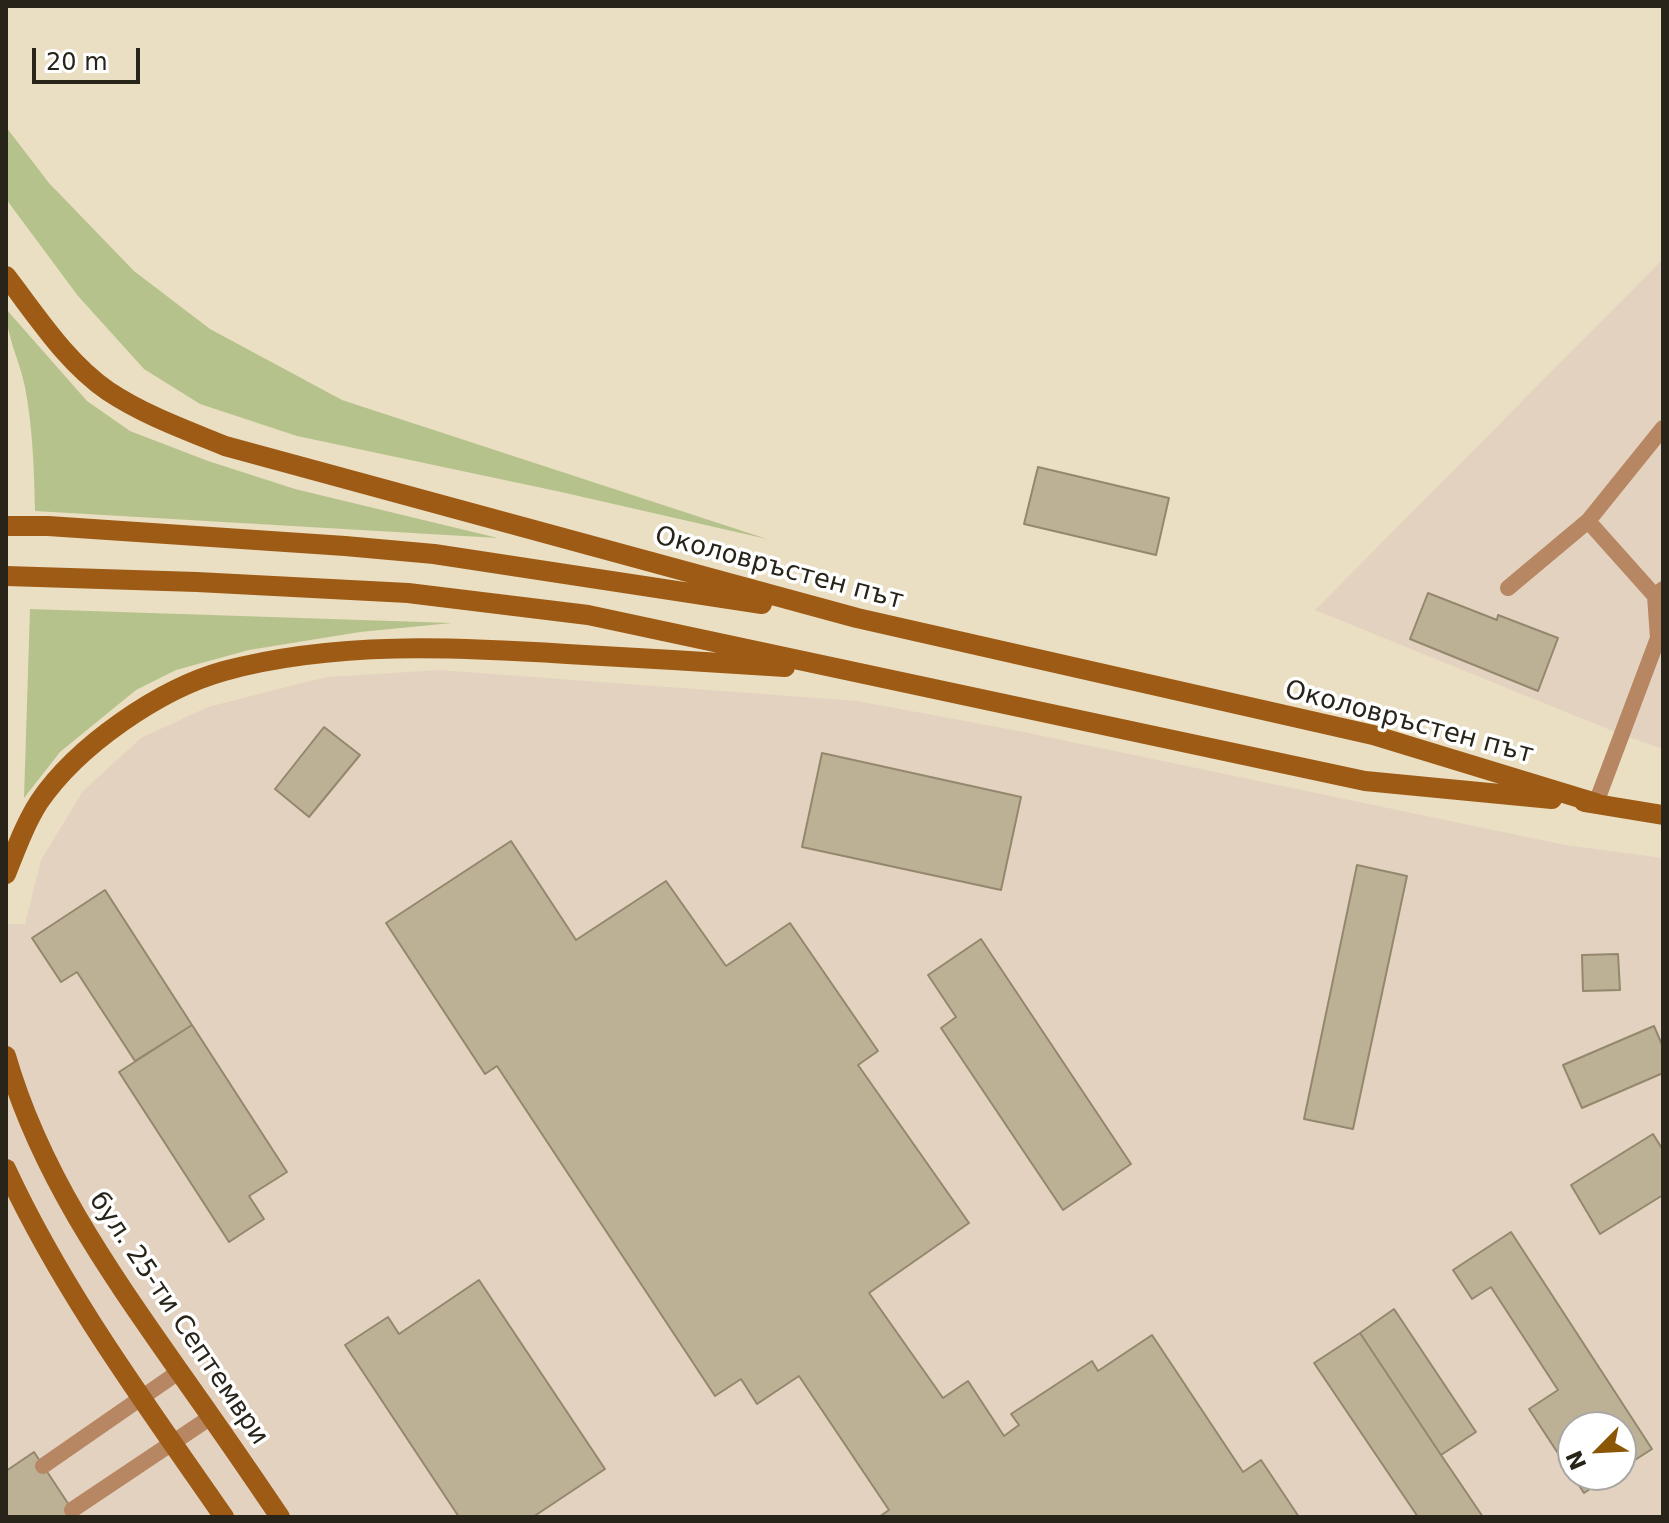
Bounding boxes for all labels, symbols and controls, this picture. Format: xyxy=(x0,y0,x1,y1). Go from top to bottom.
scale bar xyxy=(36,32,144,82)
text: 20 m xyxy=(46,48,108,76)
street label: Околовръстен път xyxy=(651,521,907,617)
street label: Околовръстен път xyxy=(1281,675,1537,771)
street label: бул. 25-ти Септември xyxy=(82,1187,274,1451)
north arrow xyxy=(1557,1411,1637,1491)
text: N xyxy=(1561,1447,1592,1474)

